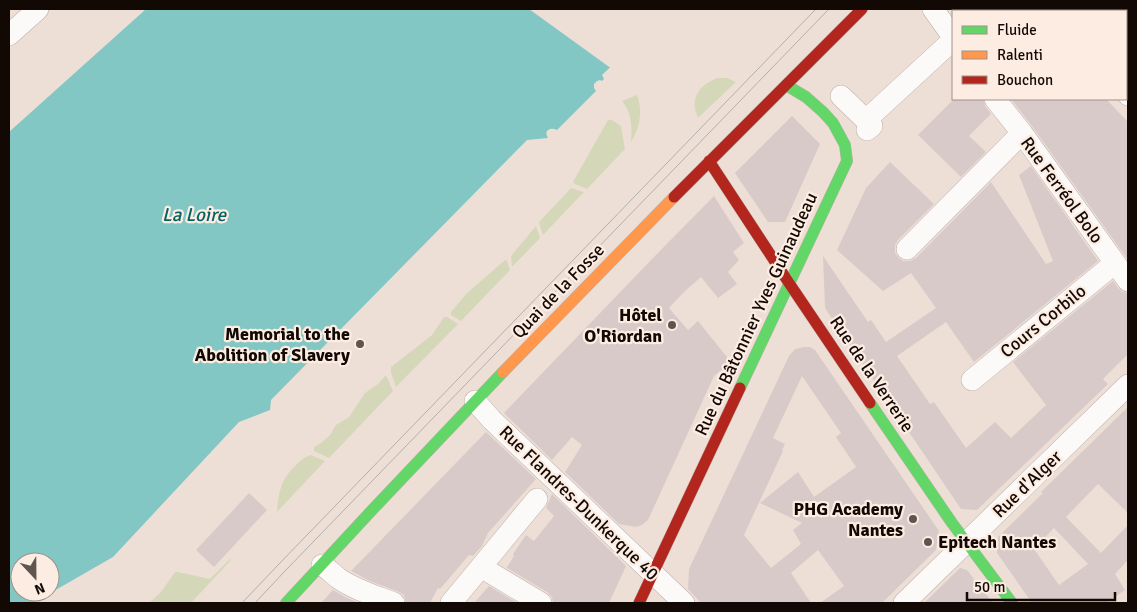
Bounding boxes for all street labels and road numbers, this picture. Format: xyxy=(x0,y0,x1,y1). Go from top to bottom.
street label: Rue Ferréol Bolo xyxy=(1016,132,1108,248)
street label: Rue du Bâtonnier Yves Guinaudeau xyxy=(690,189,822,439)
street label: Quai de la Fosse xyxy=(507,239,609,343)
street label: Cours Corbilo xyxy=(996,280,1090,362)
street label: Rue de la Verrerie xyxy=(825,312,919,436)
street label: Rue Flandres-Dunkerque 40 xyxy=(495,421,663,585)
street label: Rue d'Alger xyxy=(988,445,1066,522)

